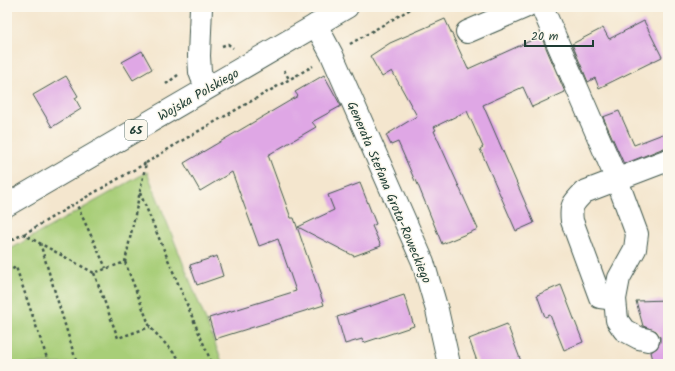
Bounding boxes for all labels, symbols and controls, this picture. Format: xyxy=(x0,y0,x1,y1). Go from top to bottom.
scale bar xyxy=(525,22,593,48)
text: 20 m xyxy=(531,27,559,46)
street label: Wojska Polskiego xyxy=(154,63,244,127)
street label: Generała Stefana Grota-Roweckiego xyxy=(341,98,437,287)
road number: 65 xyxy=(125,120,147,140)

